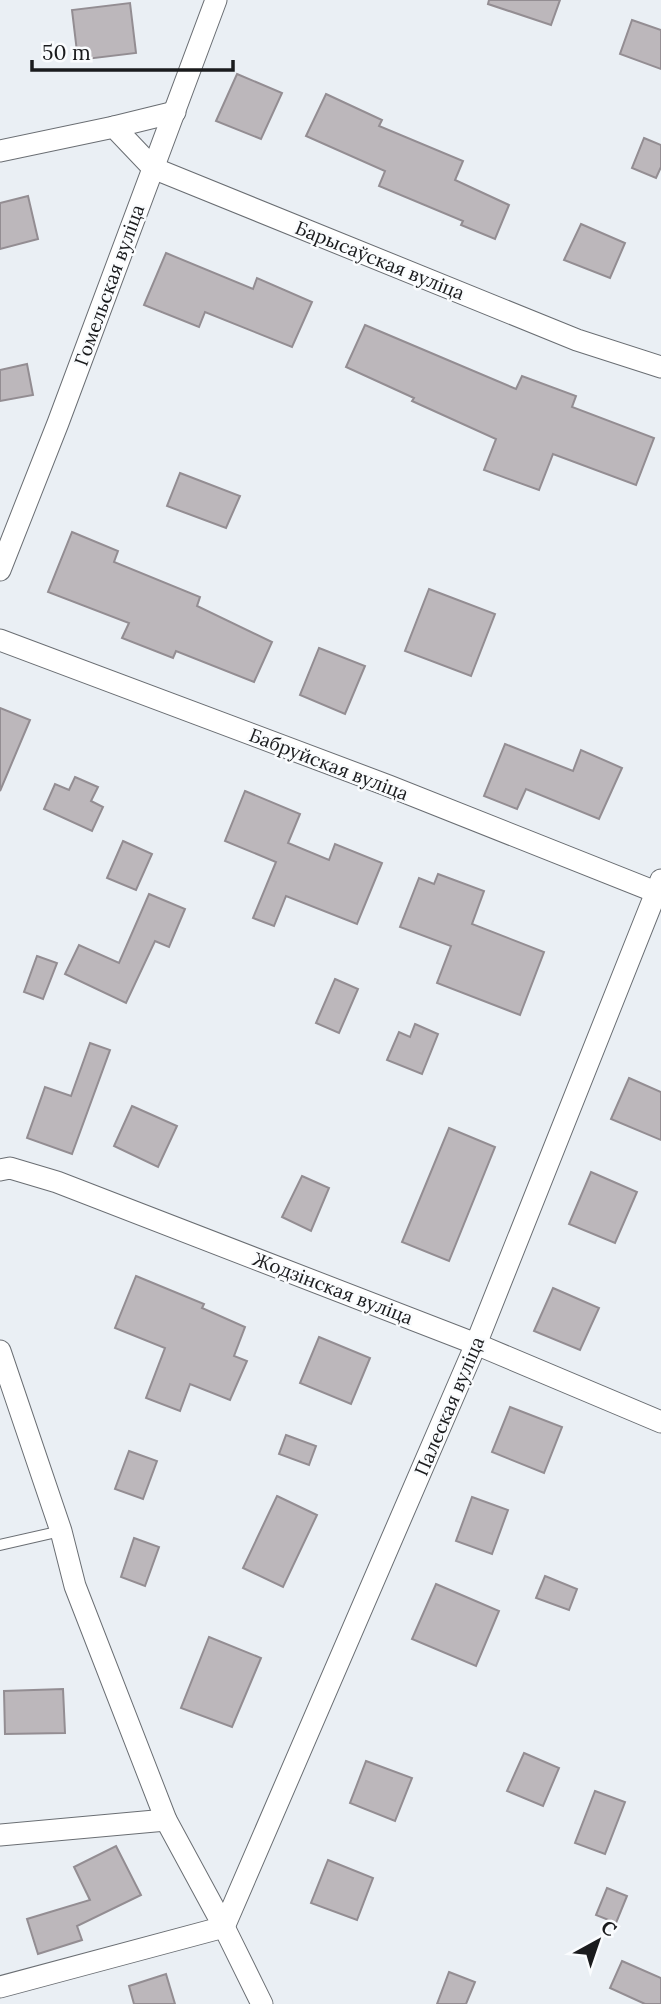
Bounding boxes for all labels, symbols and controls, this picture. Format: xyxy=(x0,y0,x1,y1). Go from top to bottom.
scale bar xyxy=(32,28,233,72)
text: 50 m xyxy=(42,39,91,66)
street label: Гомельская вуліца xyxy=(69,201,149,369)
street label: Барысаўская вуліца xyxy=(292,215,468,305)
street label: Бабруйская вуліца xyxy=(246,723,412,805)
street label: Жодзінская вуліца xyxy=(250,1246,417,1330)
street label: Палеская вуліца xyxy=(409,1333,489,1479)
north arrow xyxy=(563,1906,633,1976)
text: С xyxy=(596,1915,622,1941)

